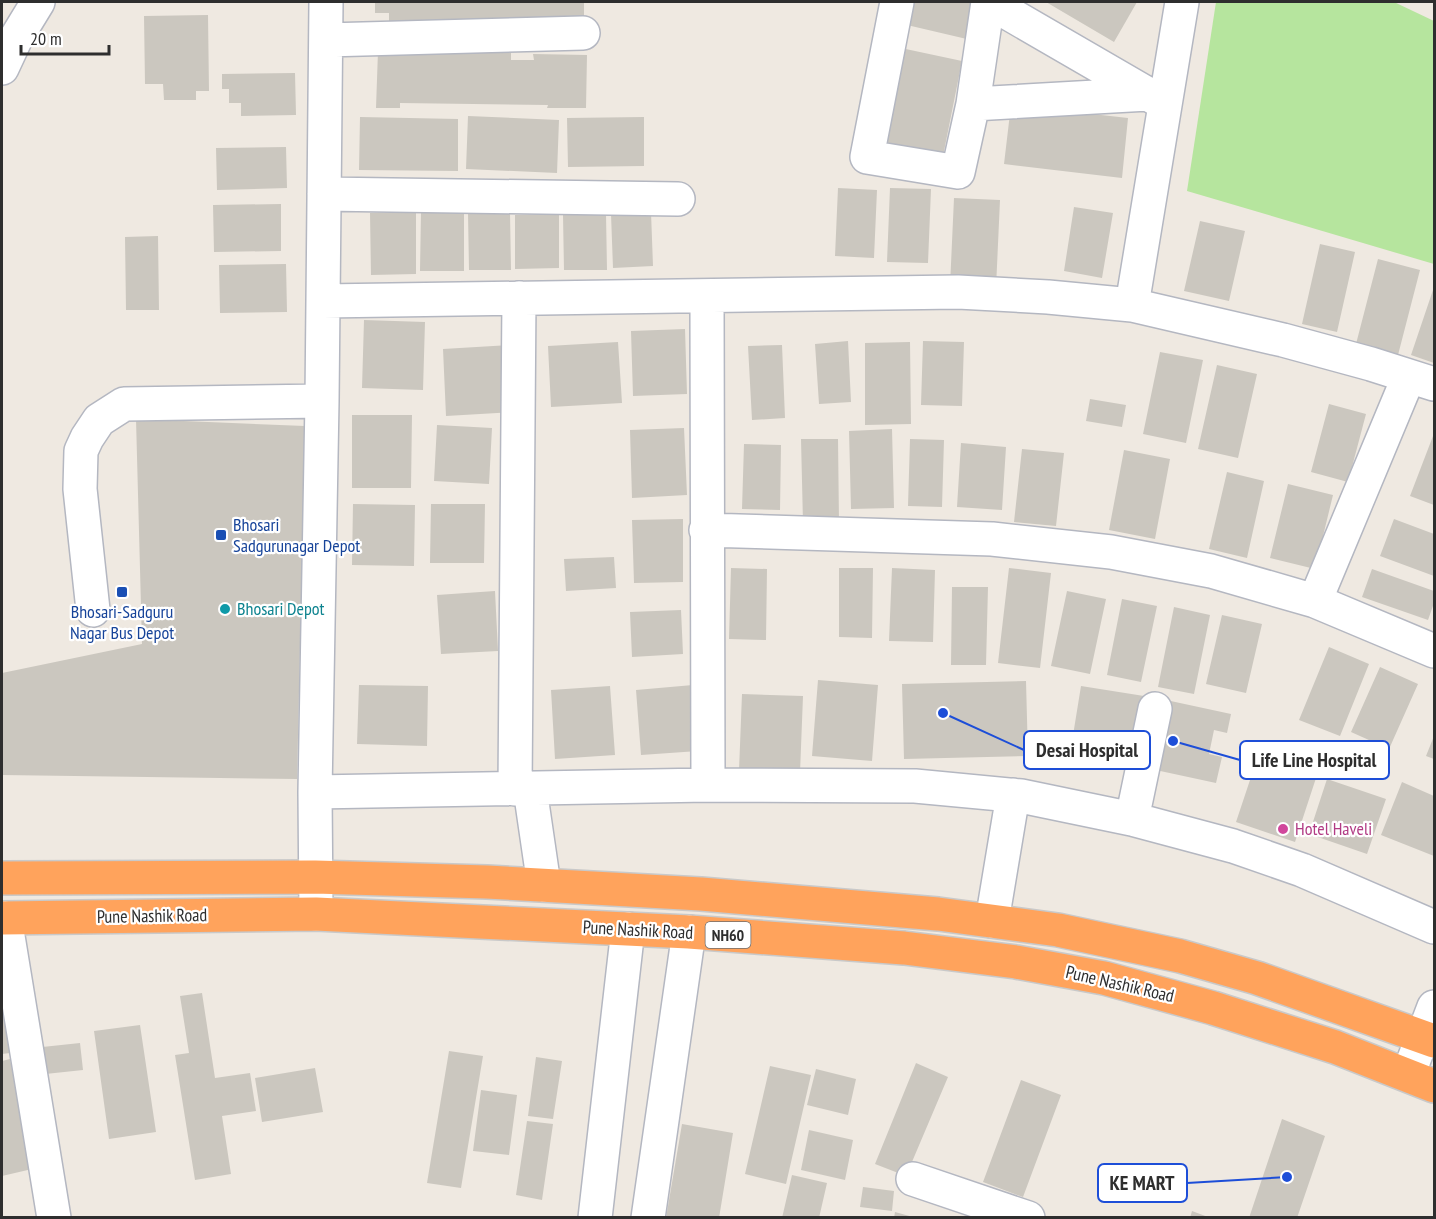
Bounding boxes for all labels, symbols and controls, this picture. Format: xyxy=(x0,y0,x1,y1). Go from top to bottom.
scale bar xyxy=(21,18,110,56)
text: 20 m xyxy=(30,27,62,50)
place label: Bhosari Sadgurunagar Depot xyxy=(233,513,360,557)
marker: Bhosari Sadgurunagar Depot xyxy=(214,528,228,542)
marker: Bhosari-Sadguru Nagar Bus Depot xyxy=(115,585,129,599)
place label: Bhosari Depot xyxy=(237,597,325,620)
place label: Bhosari-Sadguru Nagar Bus Depot xyxy=(70,600,174,644)
marker: Bhosari Depot xyxy=(218,602,232,616)
callout: Desai Hospital xyxy=(1024,731,1150,769)
text: Desai Hospital xyxy=(1036,737,1138,763)
callout: Life Line Hospital xyxy=(1240,741,1389,779)
text: Life Line Hospital xyxy=(1252,747,1376,773)
place label: Hotel Haveli xyxy=(1295,817,1372,840)
marker: Hotel Haveli xyxy=(1276,822,1290,836)
street label: Pune Nashik Road xyxy=(97,903,207,928)
street label: Pune Nashik Road xyxy=(582,915,694,944)
road number: NH60 xyxy=(706,922,750,948)
street label: Pune Nashik Road xyxy=(1064,960,1177,1007)
callout: KE MART xyxy=(1098,1164,1187,1202)
text: KE MART xyxy=(1109,1170,1175,1196)

